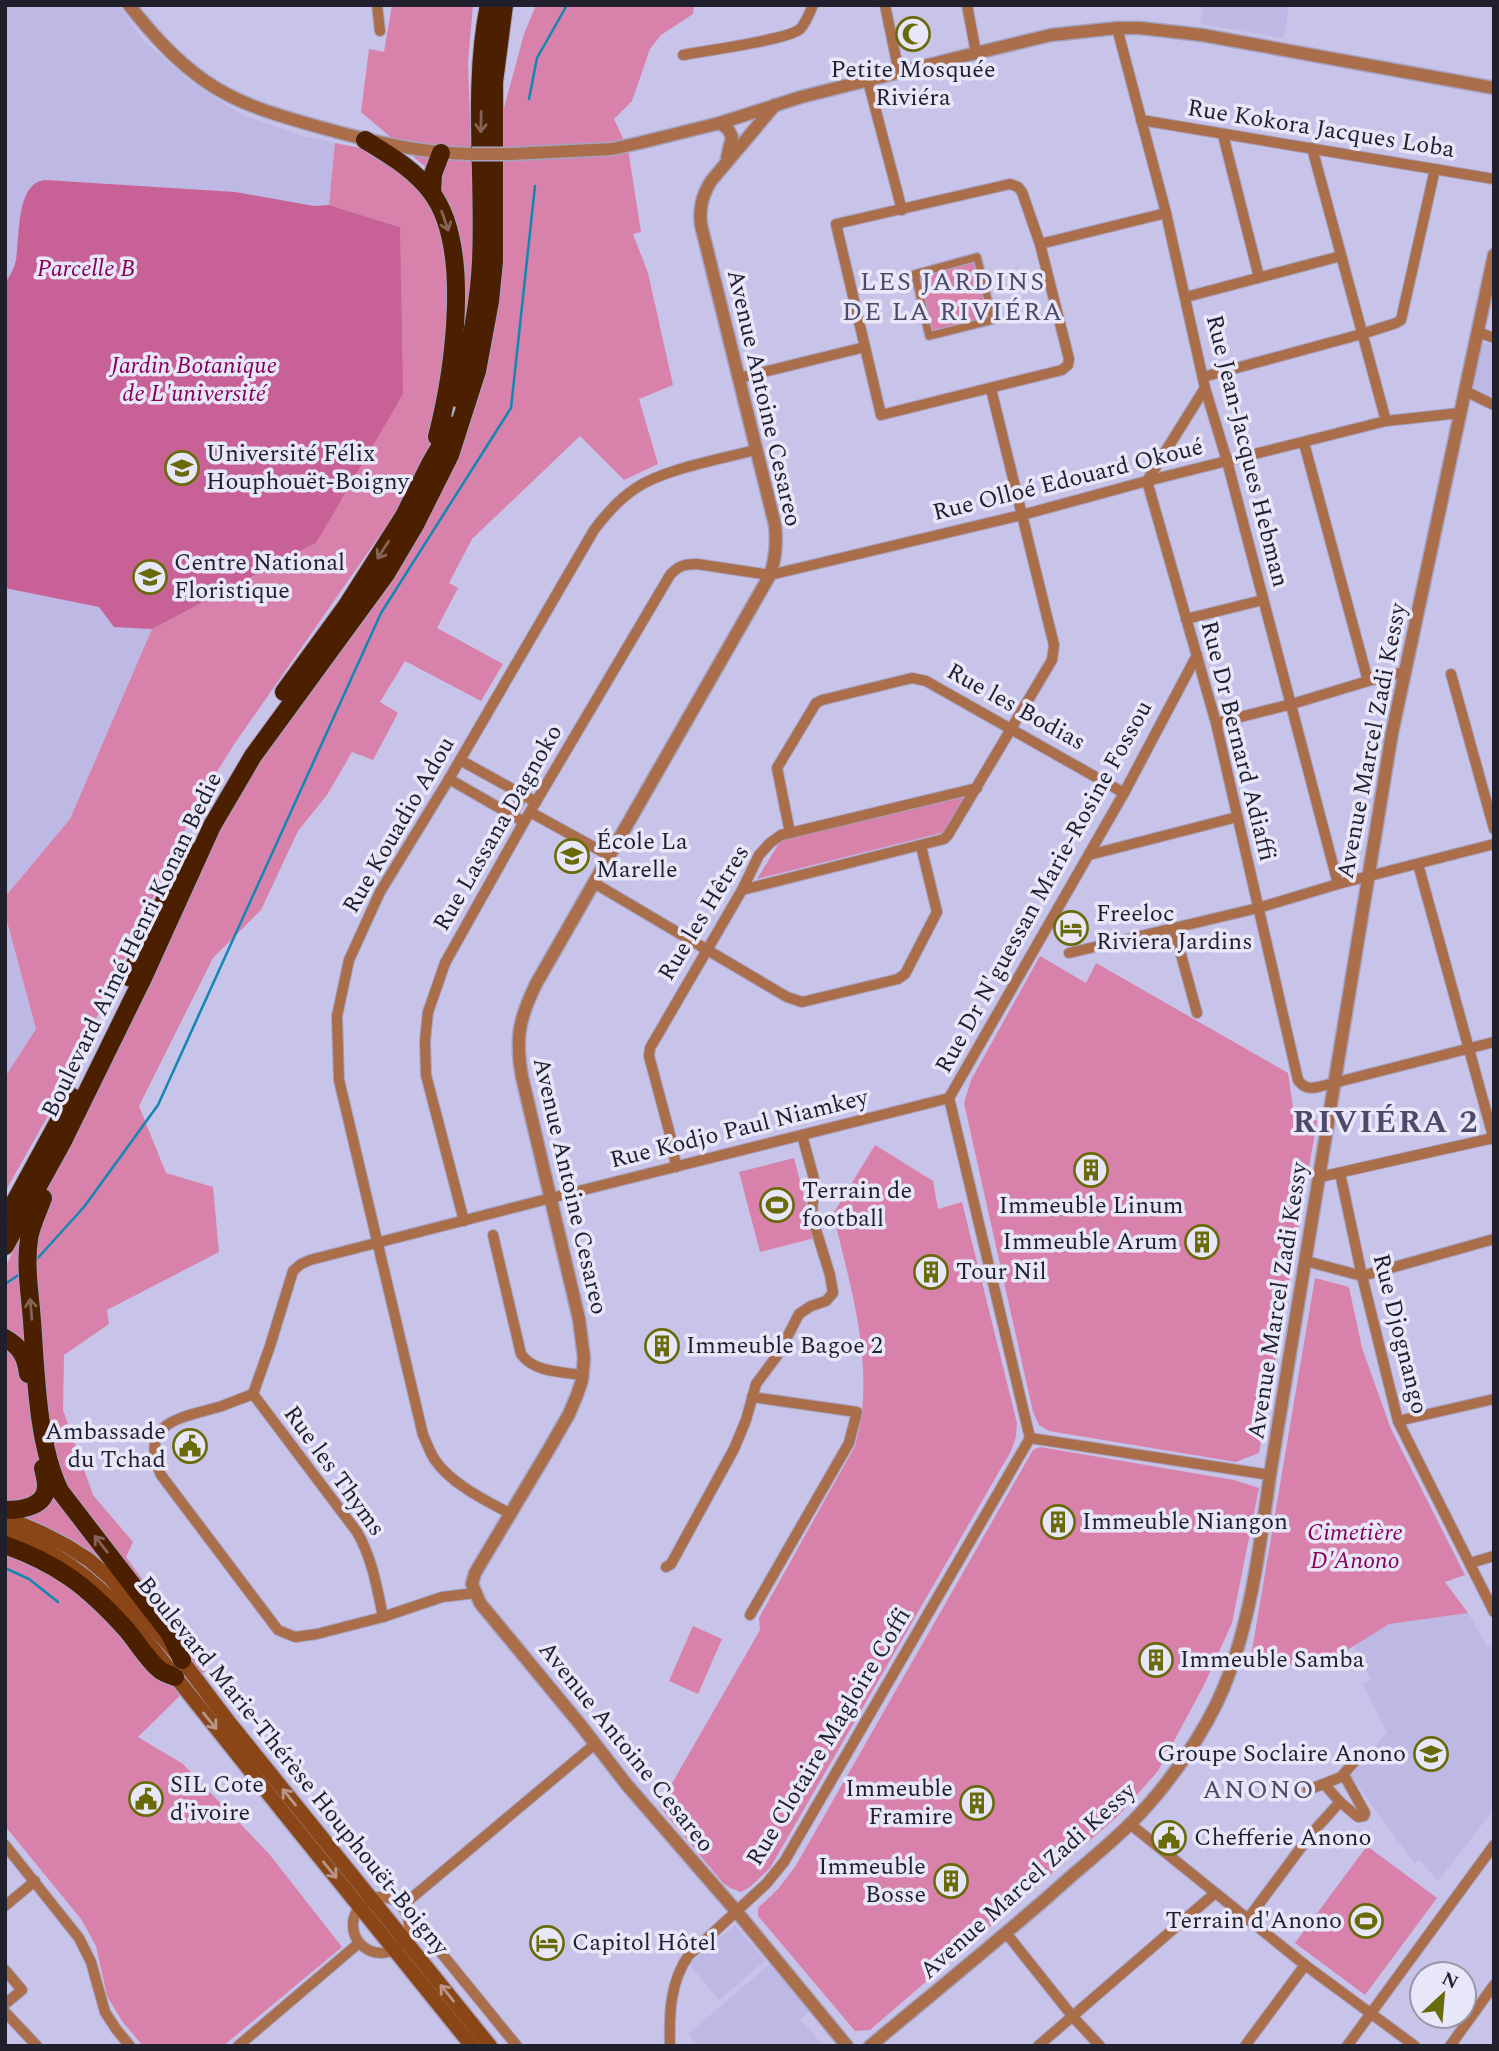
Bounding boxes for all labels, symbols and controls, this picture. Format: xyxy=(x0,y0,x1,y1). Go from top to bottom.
mosque icon: Petite Mosquée Riviéra xyxy=(894,15,932,53)
place label: Petite Mosquée Riviéra xyxy=(831,52,996,116)
street label: Rue Kokora Jacques Loba xyxy=(1185,90,1457,168)
one-way arrow xyxy=(474,110,488,133)
one-way arrow xyxy=(439,210,452,231)
park label: Parcelle B xyxy=(37,251,135,287)
district label: LES JARDINS DE LA RIVIÉRA xyxy=(842,262,1064,332)
street label: Avenue Antoine Cesareo xyxy=(717,266,811,530)
street label: Rue Jean-Jacques Hebman xyxy=(1196,311,1298,591)
park label: Jardin Botanique de L'université xyxy=(109,348,277,412)
street label: Rue Olloé Edouard Okoué xyxy=(929,429,1207,531)
place label: Université Félix Houphouët-Boigny xyxy=(206,436,411,500)
school or university icon: Université Félix Houphouët-Boigny xyxy=(163,449,201,487)
one-way arrow xyxy=(376,539,390,559)
place label: Centre National Floristique xyxy=(174,545,345,609)
school or university icon: Centre National Floristique xyxy=(131,558,169,596)
street label: Avenue Marcel Zadi Kessy xyxy=(1328,599,1417,882)
street label: Rue Dr Bernard Adiaffi xyxy=(1191,617,1285,865)
street label: Rue les Bodias xyxy=(940,654,1092,760)
street label: Rue Dr N'guessan Marie-Rosine Fossou xyxy=(926,694,1162,1080)
street label: Rue Lassana Dagnoko xyxy=(424,718,572,938)
street label: Rue Kouadio Adou xyxy=(334,730,464,920)
street label: Boulevard Aimé Henri Konan Bedie xyxy=(32,766,232,1124)
place label: École La Marelle xyxy=(596,824,688,888)
school or university icon: École La Marelle xyxy=(553,837,591,875)
street label: Rue les Hêtres xyxy=(649,838,759,988)
place label: Freeloc Riviera Jardins xyxy=(1096,896,1253,960)
hotel icon: Freeloc Riviera Jardins xyxy=(1052,909,1090,947)
street label: Avenue Antoine Cesareo xyxy=(523,1054,617,1318)
street label: Rue Kodjo Paul Niamkey xyxy=(606,1079,873,1179)
district label: RIVIÉRA 2 xyxy=(1292,1098,1480,1147)
building icon: Immeuble Linum xyxy=(1072,1151,1110,1189)
street label: Avenue Marcel Zadi Kessy xyxy=(1238,1158,1318,1442)
place label: Terrain de football xyxy=(802,1173,912,1237)
sports icon: Terrain de football xyxy=(758,1186,796,1224)
place label: Immeuble Linum xyxy=(999,1188,1183,1224)
building icon: Immeuble Arum xyxy=(1183,1223,1221,1261)
place label: Immeuble Arum xyxy=(1003,1224,1178,1260)
street label: Rue Djognango xyxy=(1363,1250,1437,1418)
building icon: Tour Nil xyxy=(912,1253,950,1291)
place label: Tour Nil xyxy=(956,1254,1047,1290)
one-way arrow xyxy=(24,1299,37,1321)
building icon: Immeuble Bagoe 2 xyxy=(643,1327,681,1365)
place label: Immeuble Bagoe 2 xyxy=(686,1328,883,1364)
street label: Rue les Thyms xyxy=(274,1398,394,1544)
place label: Ambassade du Tchad xyxy=(45,1414,166,1478)
public building icon: Ambassade du Tchad xyxy=(171,1427,209,1465)
building icon: Immeuble Niangon xyxy=(1039,1503,1077,1541)
place label: Immeuble Niangon xyxy=(1082,1504,1288,1540)
park label: Cimetière D'Anono xyxy=(1307,1515,1403,1579)
one-way arrow xyxy=(94,1535,109,1554)
street label: Boulevard Marie-Thérèse Houphouët-Boigny xyxy=(128,1569,459,1965)
street label: Rue Clotaire Magloire Coffi xyxy=(737,1601,921,1873)
street label: Avenue Antoine Cesareo xyxy=(529,1633,723,1861)
building icon: Immeuble Samba xyxy=(1137,1641,1175,1679)
place label: Immeuble Samba xyxy=(1180,1642,1365,1678)
one-way arrow xyxy=(202,1711,218,1729)
school or university icon: Groupe Soclaire Anono xyxy=(1412,1735,1450,1773)
place label: Groupe Soclaire Anono xyxy=(1157,1736,1406,1772)
place label: SIL Cote d'ivoire xyxy=(170,1767,264,1831)
district label: ANONO xyxy=(1202,1770,1316,1810)
place label: Immeuble Framire xyxy=(845,1771,953,1835)
street label: Avenue Marcel Zadi Kessy xyxy=(912,1773,1145,1988)
public building icon: SIL Cote d'ivoire xyxy=(127,1780,165,1818)
building icon: Immeuble Framire xyxy=(958,1784,996,1822)
one-way arrow xyxy=(281,1788,296,1806)
public building icon: Chefferie Anono xyxy=(1150,1819,1188,1857)
place label: Chefferie Anono xyxy=(1194,1820,1372,1856)
place label: Immeuble Bosse xyxy=(818,1849,926,1913)
one-way arrow xyxy=(322,1861,337,1879)
building icon: Immeuble Bosse xyxy=(932,1862,970,1900)
sports icon: Terrain d'Anono xyxy=(1347,1902,1385,1940)
place label: Terrain d'Anono xyxy=(1166,1903,1342,1939)
hotel icon: Capitol Hôtel xyxy=(528,1924,566,1962)
place label: Capitol Hôtel xyxy=(572,1925,716,1961)
north arrow xyxy=(1408,1960,1478,2030)
text: N xyxy=(1436,1965,1463,1998)
one-way arrow xyxy=(440,1984,455,2002)

